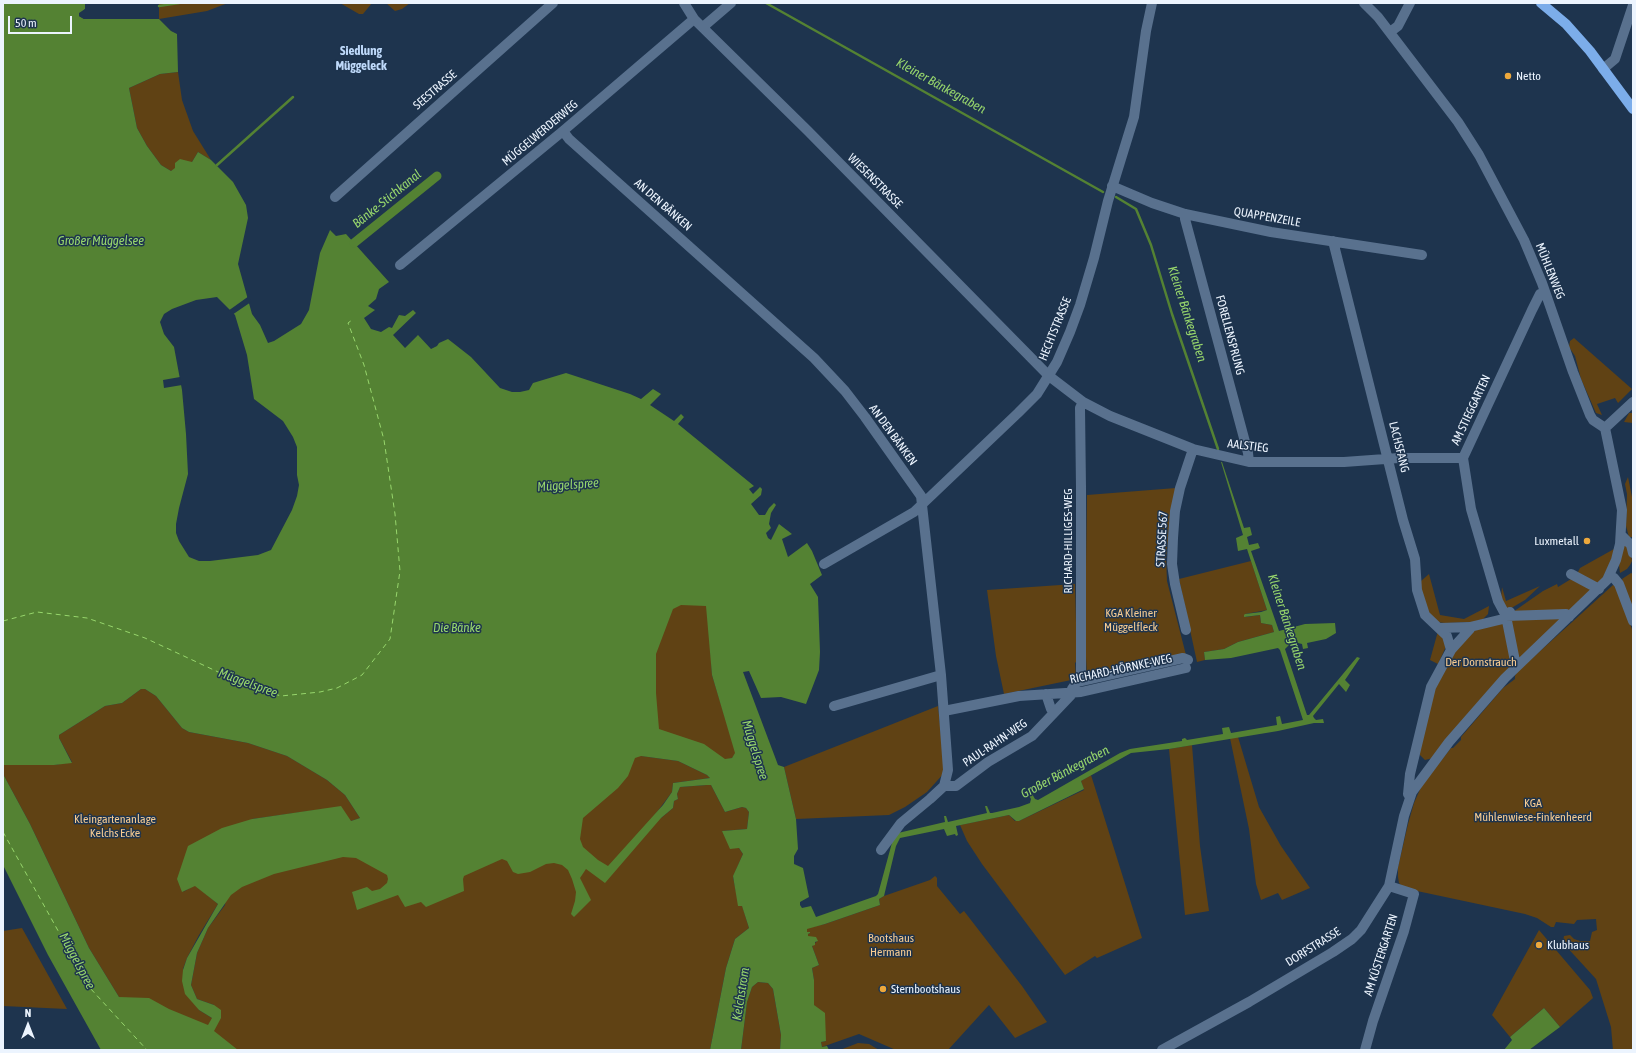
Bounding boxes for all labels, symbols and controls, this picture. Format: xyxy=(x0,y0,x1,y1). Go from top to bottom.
scale bar xyxy=(10,8,74,34)
text: 50 m xyxy=(15,16,37,30)
district label: Siedlung Müggeleck xyxy=(335,43,387,74)
water label: Kleiner Bänkegraben xyxy=(894,55,988,117)
street label: SEESTRASSE xyxy=(410,67,460,113)
place label: Netto xyxy=(1516,69,1541,83)
marker: Netto xyxy=(1503,71,1513,81)
street label: MÜGGELWERDERWEG xyxy=(499,97,581,169)
street label: WIESENSTRASSE xyxy=(845,151,905,211)
water label: Bänke-Stichkanal xyxy=(350,167,424,231)
street label: AN DEN BÄNKEN xyxy=(631,176,695,234)
street label: QUAPPENZEILE xyxy=(1233,204,1301,230)
water label: Großer Müggelsee xyxy=(58,233,144,249)
street label: MÜHLENWEG xyxy=(1532,241,1568,301)
water label: Kleiner Bänkegraben xyxy=(1164,264,1210,364)
street label: FORELLENSPRUNG xyxy=(1212,294,1248,376)
street label: HECHTSTRASSE xyxy=(1036,295,1074,363)
street label: AM STIEGGARTEN xyxy=(1448,372,1494,448)
street label: AN DEN BÄNKEN xyxy=(866,402,920,468)
street label: LACHSFANG xyxy=(1386,420,1412,474)
street label: AALSTIEG xyxy=(1227,436,1269,456)
water label: Müggelspree xyxy=(537,475,599,495)
street label: RICHARD-HILLIGES-WEG xyxy=(1061,488,1075,594)
street label: STRASSE 567 xyxy=(1153,511,1171,567)
place label: Luxmetall xyxy=(1534,534,1579,548)
marker: Luxmetall xyxy=(1582,536,1592,546)
water label: Kleiner Bänkegraben xyxy=(1264,572,1310,672)
park label: KGA Kleiner Müggelfleck xyxy=(1104,606,1158,634)
water label: Die Bänke xyxy=(433,620,481,636)
street label: RICHARD-HÖRNKE-WEG xyxy=(1069,651,1173,687)
park label: Der Dornstrauch xyxy=(1445,655,1517,669)
water label: Müggelspree xyxy=(216,665,280,701)
street label: PAUL-RAHN-WEG xyxy=(960,716,1030,770)
water label: Müggelspree xyxy=(739,718,771,782)
water label: Großer Bänkegraben xyxy=(1018,742,1112,802)
park label: KGA Mühlenwiese-Finkenheerd xyxy=(1474,796,1592,824)
park label: Kleingartenanlage Kelchs Ecke xyxy=(74,812,156,840)
street label: AM KÜSTERGARTEN xyxy=(1361,912,1401,998)
street label: DORFSTRASSE xyxy=(1283,924,1343,970)
water label: Müggelspree xyxy=(56,930,98,992)
park label: Bootshaus Hermann xyxy=(868,931,914,959)
place label: Klubhaus xyxy=(1547,938,1589,952)
marker: Klubhaus xyxy=(1534,940,1544,950)
water label: Kelchstrom xyxy=(729,966,753,1022)
place label: Sternbootshaus xyxy=(891,982,960,996)
marker: Sternbootshaus xyxy=(878,984,888,994)
north arrow xyxy=(8,1005,48,1045)
text: N xyxy=(25,1007,31,1019)

